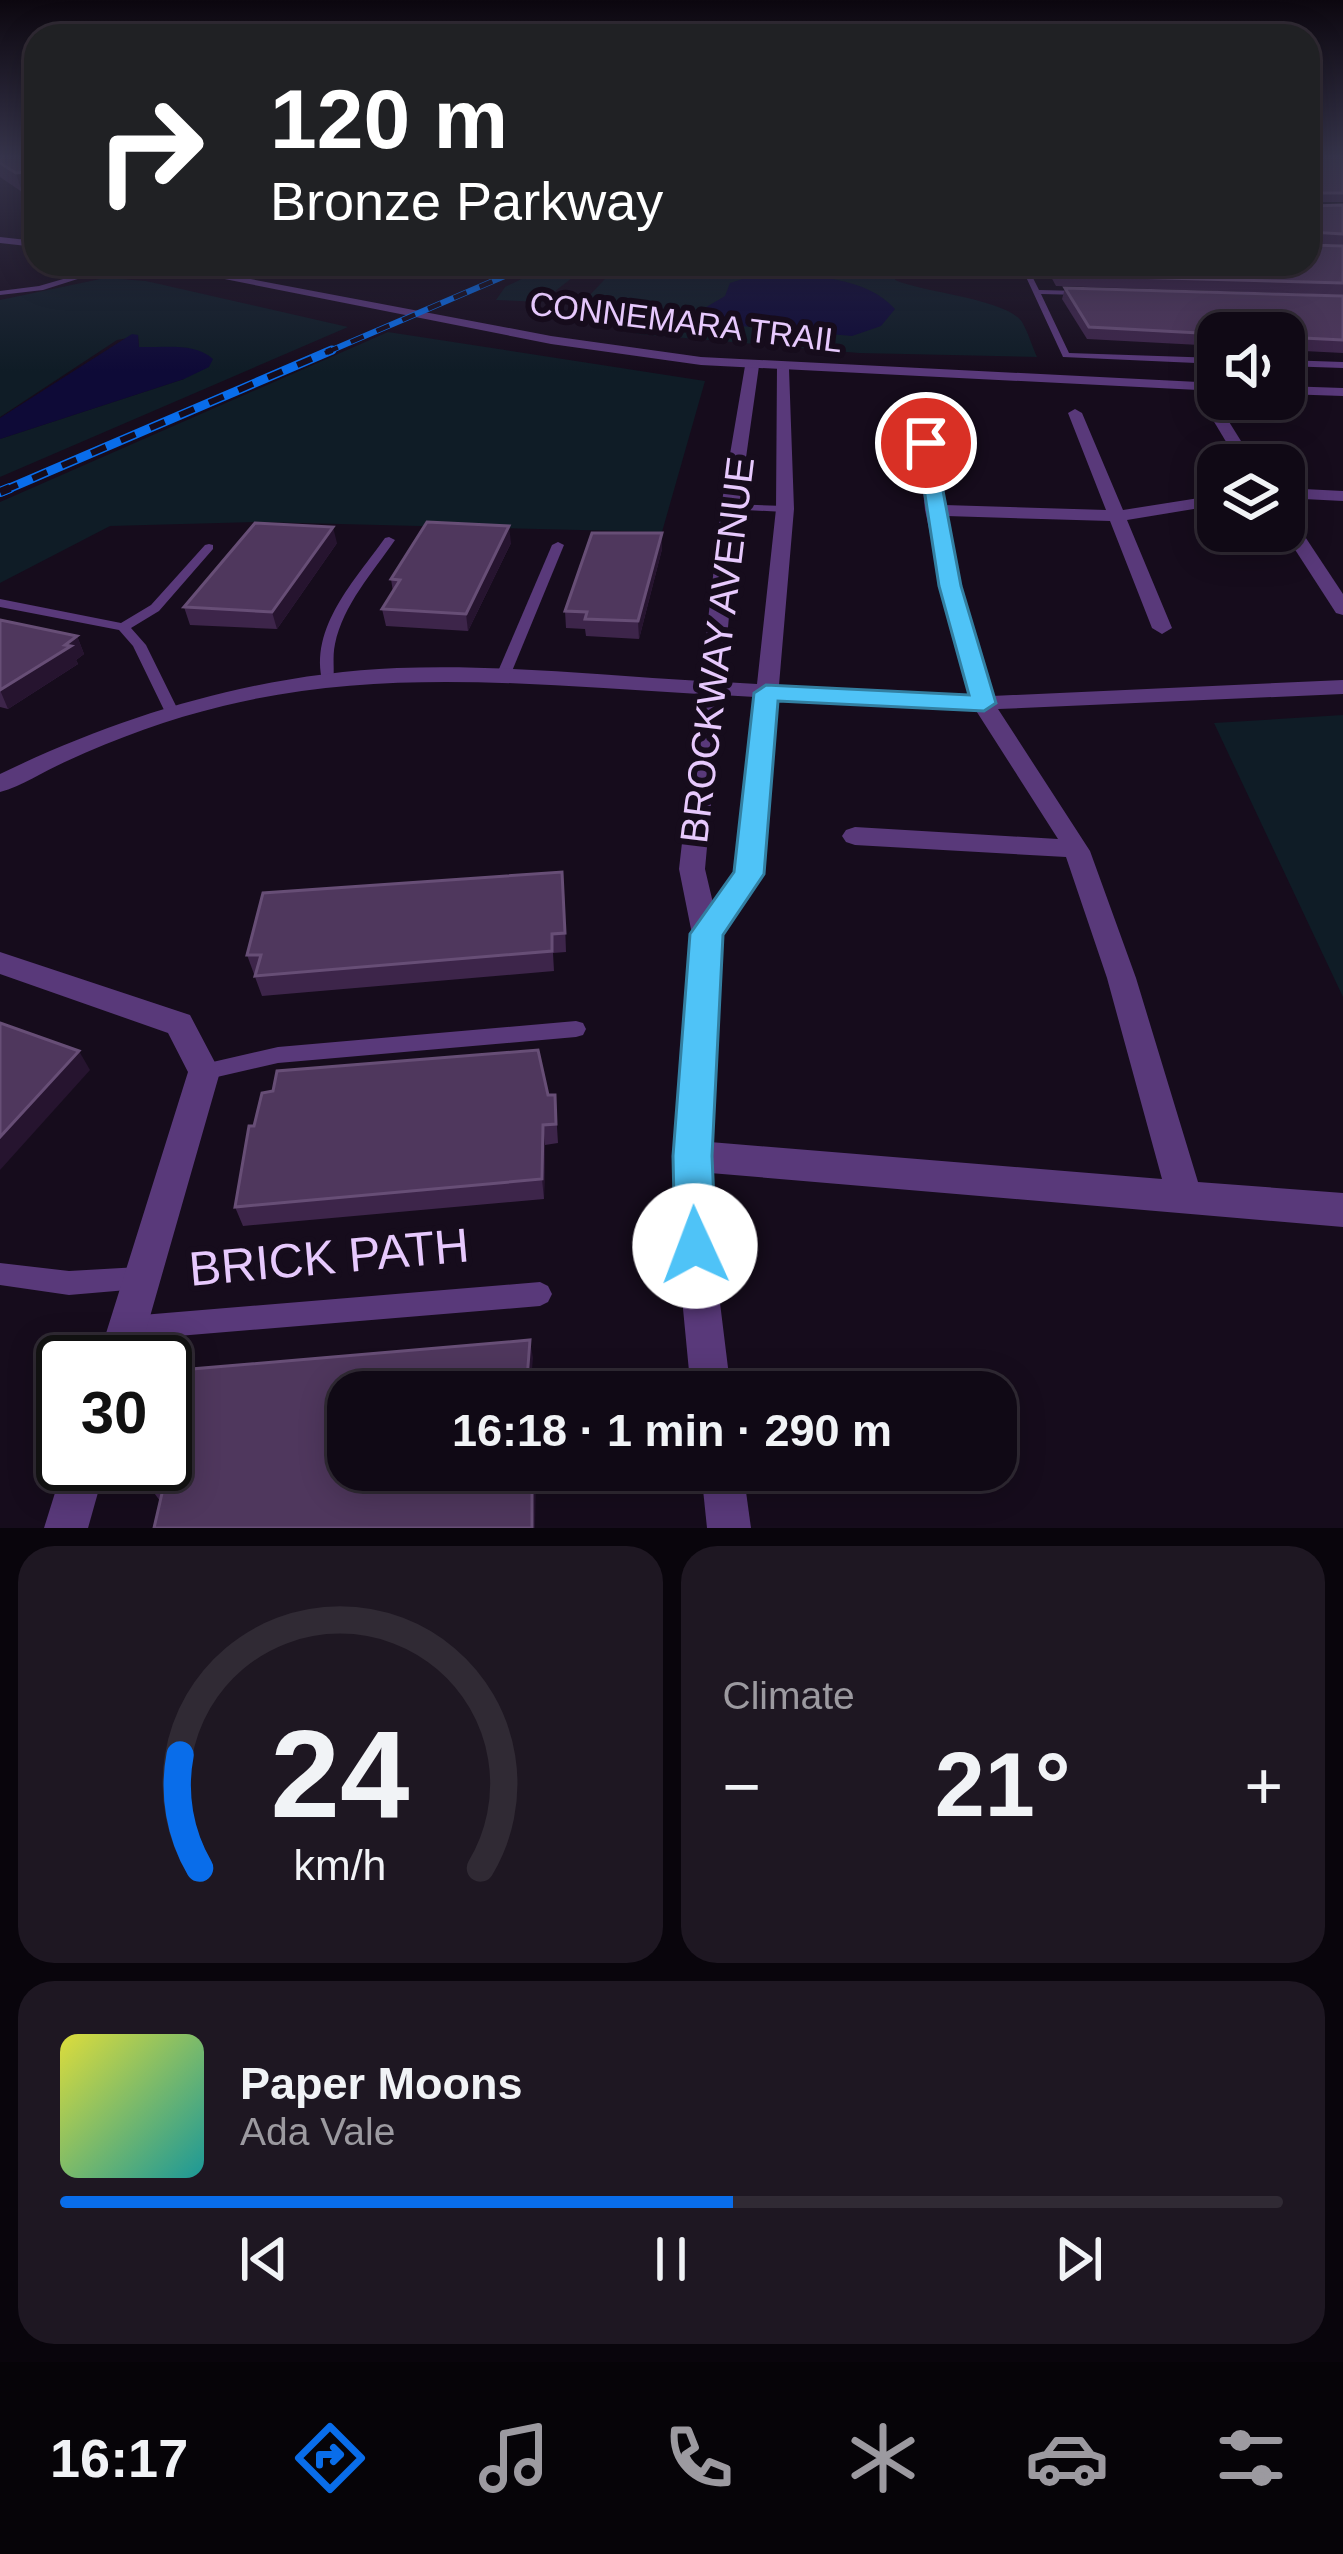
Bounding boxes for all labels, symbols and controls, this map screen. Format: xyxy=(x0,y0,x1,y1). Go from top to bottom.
icon: right xyxy=(72,72,228,228)
text: 120 m xyxy=(270,72,508,166)
text: Bronze Parkway xyxy=(270,171,663,231)
street label: CONNEMARA TRAIL xyxy=(528,284,844,360)
map controls xyxy=(1197,312,1305,552)
button: sound xyxy=(1197,312,1305,420)
pin xyxy=(875,392,977,494)
icon: arrive xyxy=(893,410,959,476)
button: layers xyxy=(1197,444,1305,552)
street label: BROCKWAY AVENUE xyxy=(672,455,762,845)
position arrow xyxy=(632,1183,758,1309)
street label: BRICK PATH xyxy=(187,1218,471,1296)
speed limit sign: 30 xyxy=(36,1335,192,1491)
text: 16:18 · 1 min · 290 m xyxy=(452,1405,892,1456)
text: Climate xyxy=(723,1674,855,1717)
text: 24 xyxy=(271,1704,410,1843)
text: 21° xyxy=(935,1735,1071,1835)
text: − xyxy=(723,1749,761,1823)
text: + xyxy=(1244,1749,1283,1823)
text: km/h xyxy=(294,1840,387,1888)
text: Paper Moons xyxy=(240,2058,523,2109)
text: Ada Vale xyxy=(240,2110,395,2153)
icon: previous xyxy=(231,2226,297,2292)
icon: pause xyxy=(638,2226,704,2292)
icon: next xyxy=(1046,2226,1112,2292)
icon: directions xyxy=(288,2416,372,2500)
icon: music xyxy=(472,2416,556,2500)
icon: phone xyxy=(657,2416,741,2500)
icon: climate xyxy=(841,2416,925,2500)
icon: car xyxy=(1025,2416,1109,2500)
icon: filters xyxy=(1209,2416,1293,2500)
text: 16:17 xyxy=(50,2428,188,2488)

